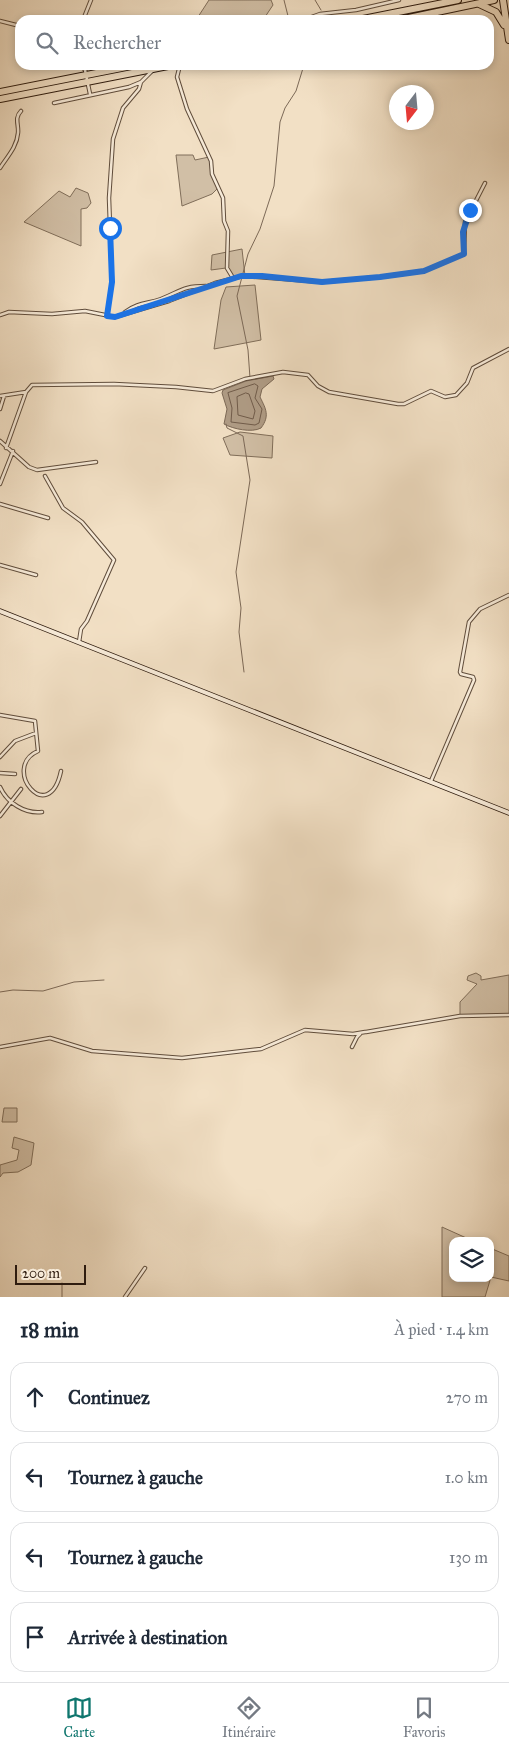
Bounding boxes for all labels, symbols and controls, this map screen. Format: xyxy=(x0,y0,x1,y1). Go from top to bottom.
search box xyxy=(15,15,494,70)
icon: search xyxy=(33,29,61,57)
text: Rechercher xyxy=(73,31,161,54)
north arrow xyxy=(389,85,434,130)
route end xyxy=(459,199,482,222)
route start xyxy=(99,217,122,240)
map controls xyxy=(449,1237,494,1282)
button: layers xyxy=(449,1237,494,1282)
scale bar xyxy=(15,1262,86,1285)
text: 200 m xyxy=(22,1265,60,1282)
text: 18 min xyxy=(20,1317,79,1343)
text: À pied · 1.4 km xyxy=(394,1320,489,1339)
icon: ahead xyxy=(21,1383,49,1411)
text: Continuez xyxy=(68,1386,150,1409)
text: 270 m xyxy=(446,1388,488,1407)
icon: left xyxy=(21,1463,49,1491)
text: Tournez à gauche xyxy=(68,1466,203,1489)
text: 1.0 km xyxy=(445,1468,488,1487)
icon: left xyxy=(21,1543,49,1571)
text: Tournez à gauche xyxy=(68,1546,203,1569)
text: 130 m xyxy=(449,1548,488,1567)
icon: arrive xyxy=(21,1623,49,1651)
text: Arrivée à destination xyxy=(68,1626,227,1649)
tab: Carte xyxy=(64,1694,95,1741)
tab: Itinéraire xyxy=(222,1694,276,1741)
tab: Favoris xyxy=(403,1694,445,1741)

